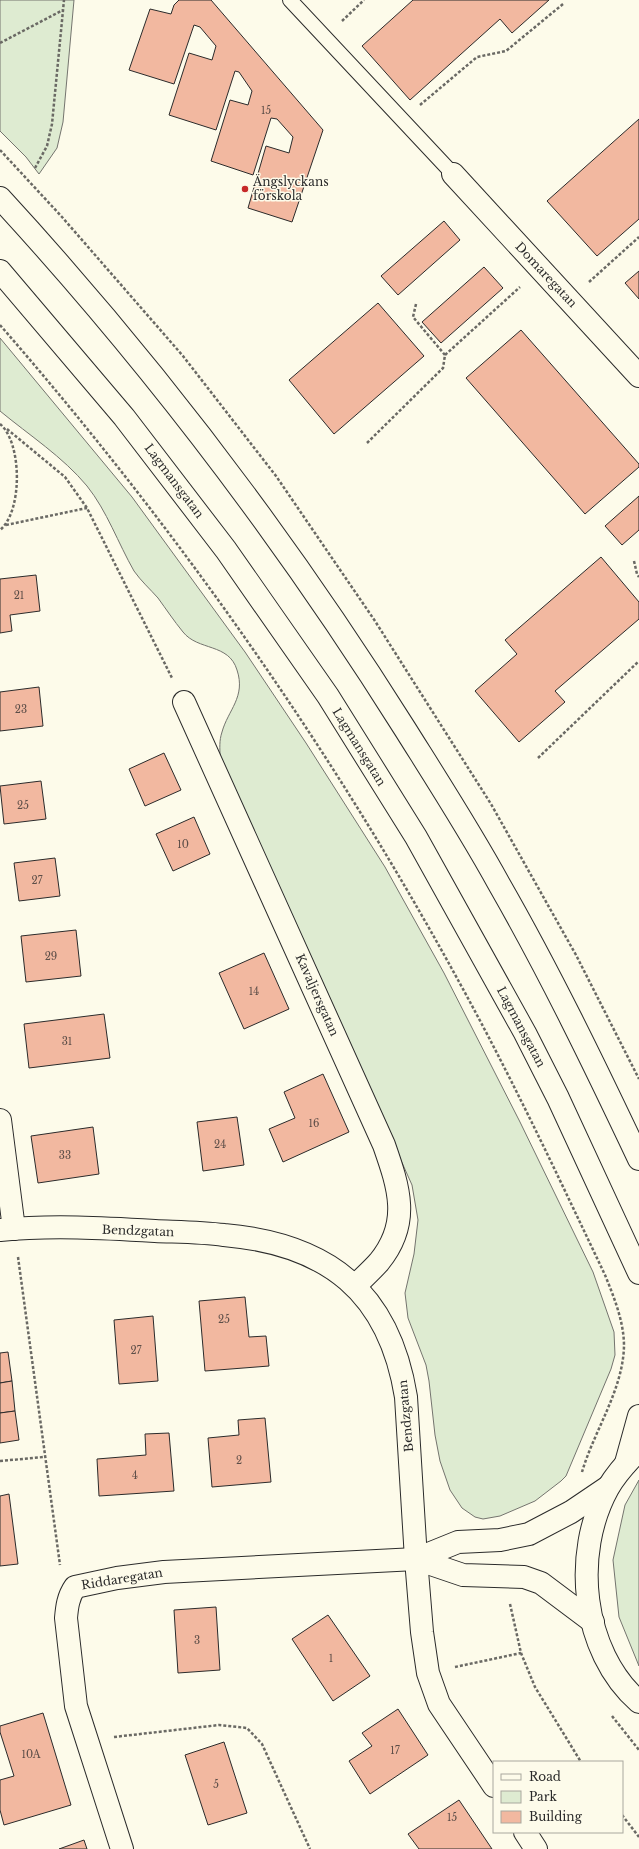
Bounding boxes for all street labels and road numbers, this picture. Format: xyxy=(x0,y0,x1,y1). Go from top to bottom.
street label: Domaregatan xyxy=(512,239,580,310)
street label: Lagmansgatan xyxy=(142,441,207,521)
street label: Lagmansgatan xyxy=(329,705,389,788)
street label: Kavaljersgatan xyxy=(293,951,342,1038)
street label: Lagmansgatan xyxy=(494,984,549,1070)
street label: Bendzgatan xyxy=(102,1222,174,1239)
street label: Bendzgatan xyxy=(395,1379,416,1453)
street label: Riddaregatan xyxy=(80,1565,164,1592)

